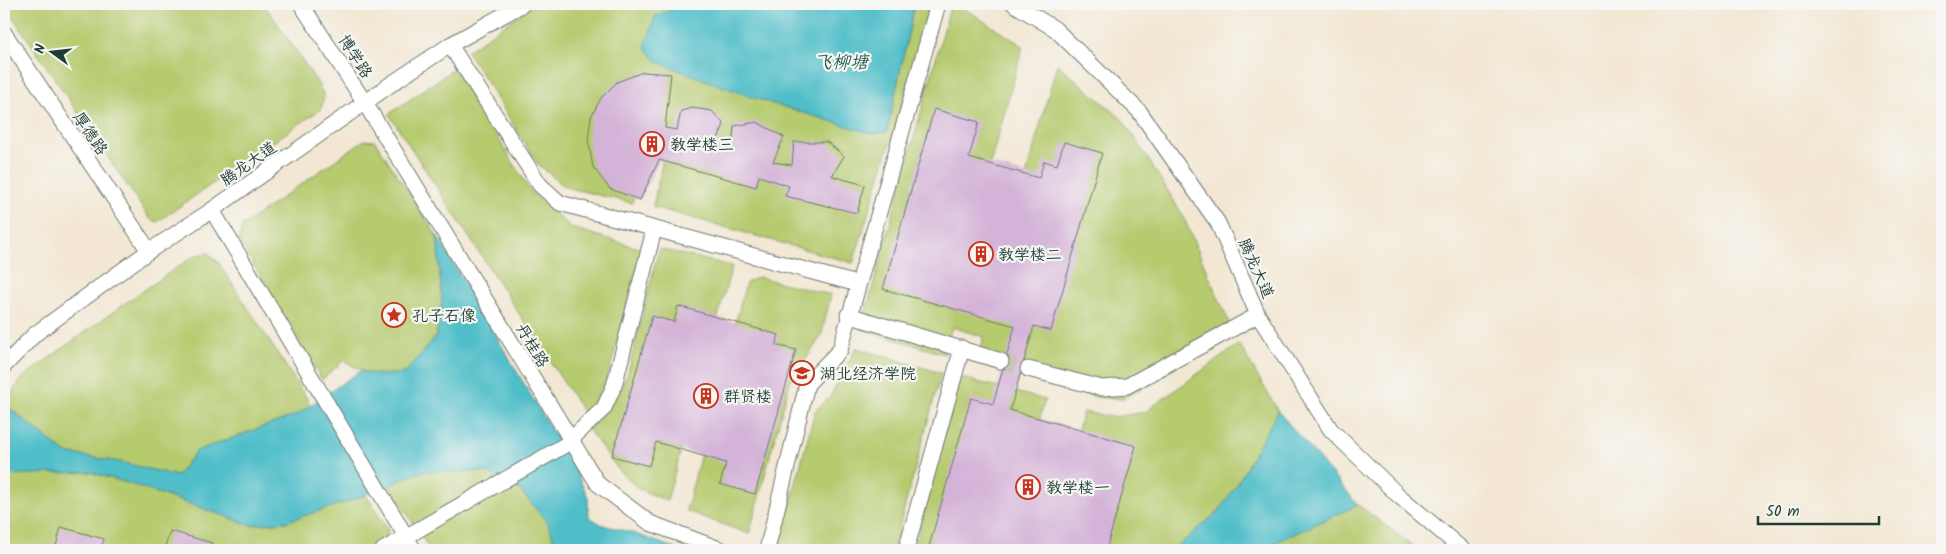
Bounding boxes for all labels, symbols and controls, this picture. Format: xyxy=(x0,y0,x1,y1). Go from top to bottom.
north arrow xyxy=(28,28,78,78)
street label: 博学路 xyxy=(331,30,378,84)
text: N xyxy=(29,42,52,56)
water label: 飞柳塘 xyxy=(814,49,870,78)
street label: 厚德路 xyxy=(66,107,114,161)
building icon: 教学楼三 xyxy=(639,131,665,157)
place label: 教学楼三 xyxy=(670,133,734,158)
street label: 腾龙大道 xyxy=(215,136,282,193)
street label: 腾龙大道 xyxy=(1231,234,1280,303)
building icon: 教学楼二 xyxy=(968,241,994,267)
place label: 教学楼二 xyxy=(998,243,1062,268)
place icon: 孔子石像 xyxy=(381,302,407,328)
place label: 孔子石像 xyxy=(412,304,476,329)
street label: 丹桂路 xyxy=(509,319,555,373)
school or university icon: 湖北经济学院 xyxy=(789,360,815,386)
place label: 湖北经济学院 xyxy=(820,362,916,387)
building icon: 群贤楼 xyxy=(693,383,719,409)
place label: 群贤楼 xyxy=(724,385,772,410)
building icon: 教学楼一 xyxy=(1015,474,1041,500)
place label: 教学楼一 xyxy=(1046,476,1110,501)
scale bar xyxy=(1758,494,1880,526)
text: 50 m xyxy=(1766,500,1800,524)

